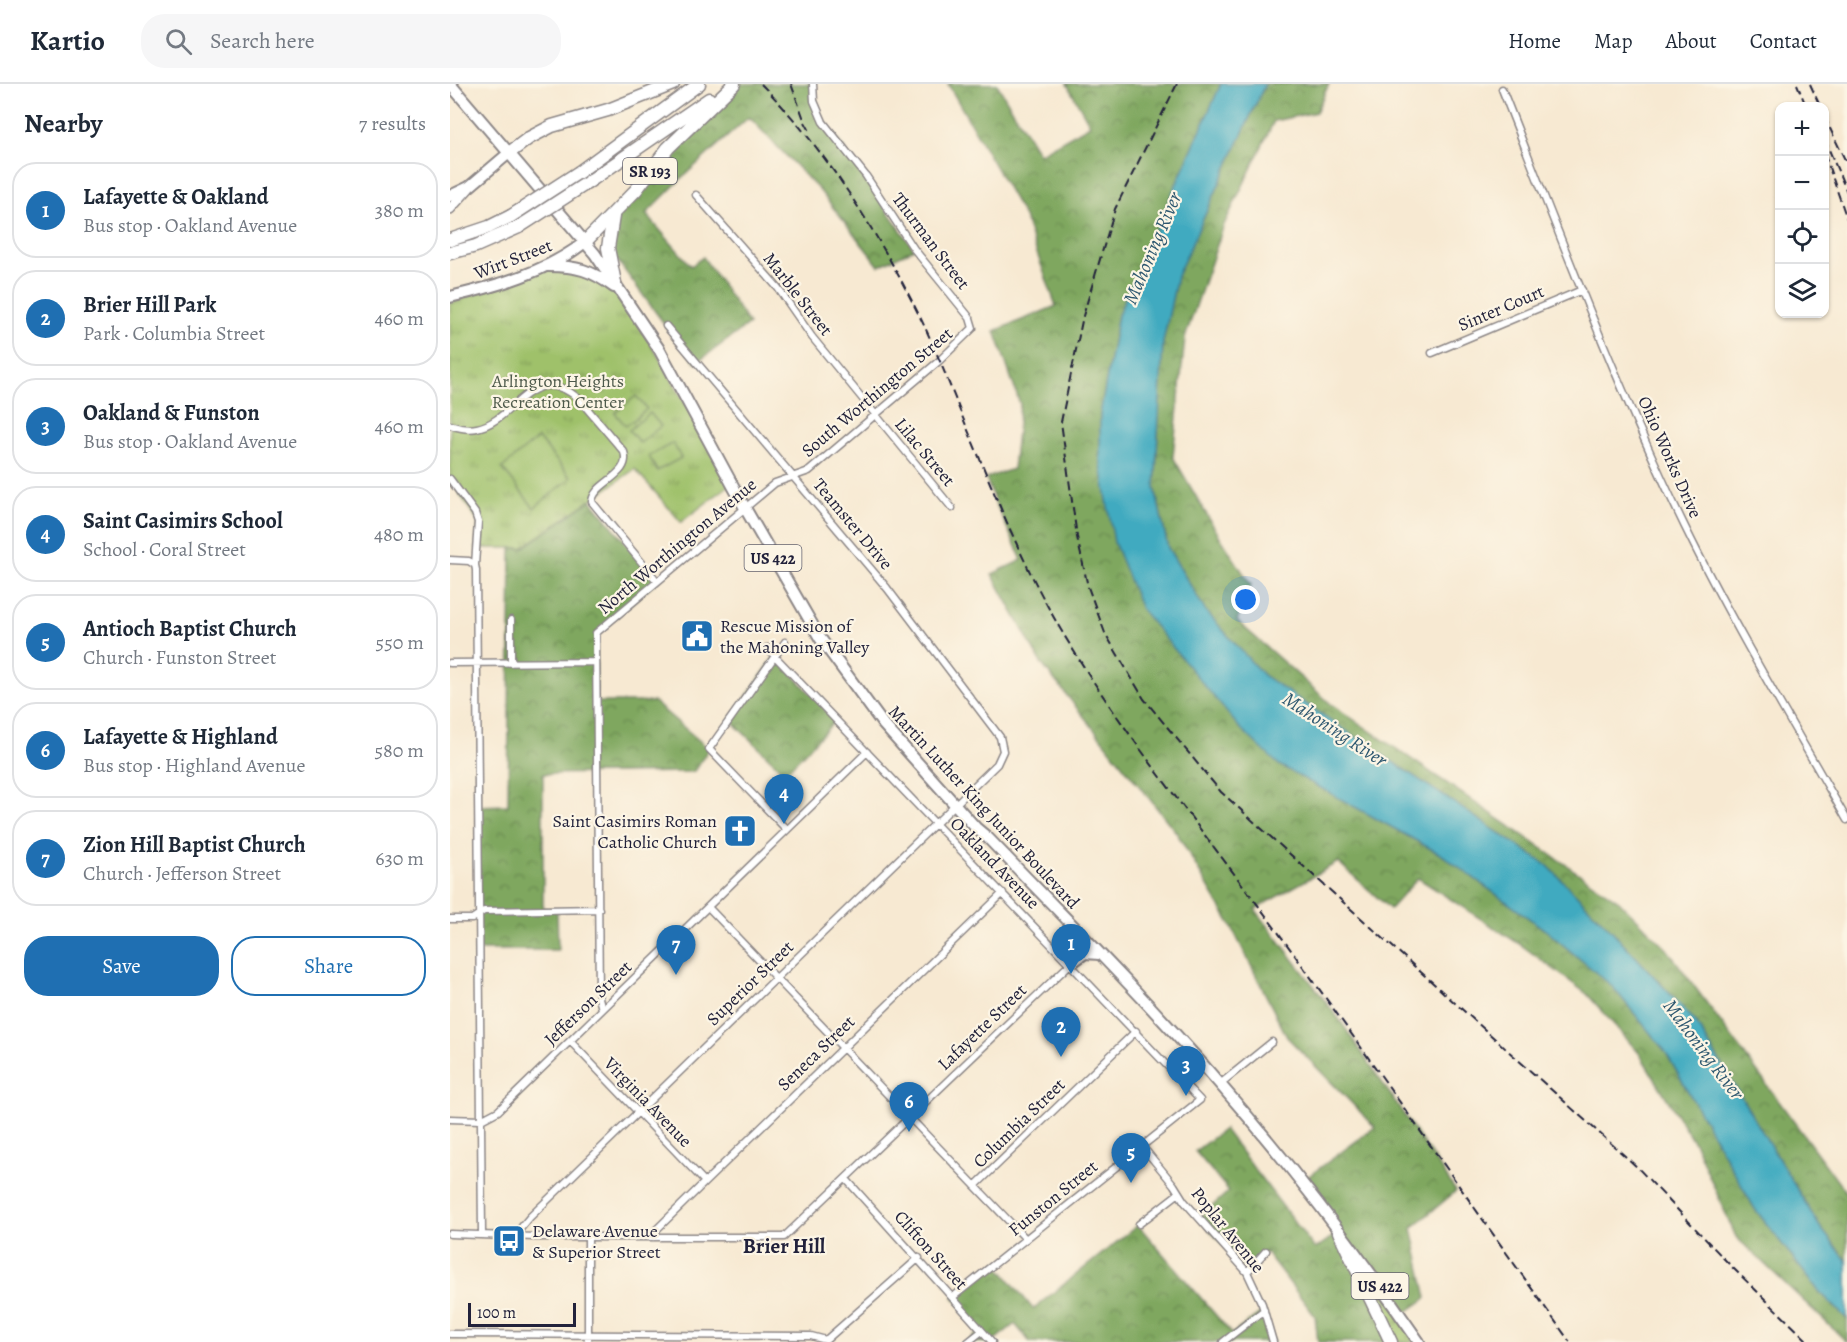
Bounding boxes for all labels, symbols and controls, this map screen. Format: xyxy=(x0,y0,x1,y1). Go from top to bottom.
search box xyxy=(141,14,561,68)
text: Kartio xyxy=(30,22,105,60)
icon: search xyxy=(162,25,195,58)
text: Search here xyxy=(210,26,315,56)
text: Home xyxy=(1508,27,1561,55)
text: Map xyxy=(1594,27,1632,55)
text: About xyxy=(1665,27,1717,55)
text: Contact xyxy=(1750,27,1817,55)
map controls xyxy=(1775,102,1829,318)
button: + xyxy=(1775,102,1829,156)
text: Nearby xyxy=(24,106,103,141)
text: 7 results xyxy=(359,110,426,137)
button: − xyxy=(1775,156,1829,210)
road number: SR 193 xyxy=(623,158,677,184)
text: Lafayette & Oakland xyxy=(83,182,269,212)
water label: Mahoning River xyxy=(1117,187,1189,308)
street label: Thurman Street xyxy=(887,188,975,294)
text: 1 xyxy=(42,197,49,224)
text: 380 m xyxy=(375,197,424,224)
button: locate xyxy=(1775,210,1829,264)
text: Bus stop · Oakland Avenue xyxy=(83,212,297,239)
street label: Wirt Street xyxy=(470,233,556,285)
street label: Marble Street xyxy=(758,247,838,341)
button: layers xyxy=(1775,264,1829,318)
street label: Sinter Court xyxy=(1454,279,1548,337)
text: Brier Hill Park xyxy=(83,290,216,320)
text: 2 xyxy=(41,305,50,332)
text: 460 m xyxy=(374,305,424,332)
text: Park · Columbia Street xyxy=(83,320,265,347)
street label: South Worthington Street xyxy=(796,322,958,462)
park label: Arlington Heights Recreation Center xyxy=(491,369,624,414)
street label: Ohio Works Drive xyxy=(1632,392,1708,522)
text: Oakland & Funston xyxy=(83,398,260,428)
text: 3 xyxy=(41,413,50,440)
text: 460 m xyxy=(374,413,424,440)
street label: Lilac Street xyxy=(889,413,961,491)
text: Bus stop · Oakland Avenue xyxy=(83,428,297,455)
street label: North Worthington Avenue xyxy=(593,472,761,620)
street label: Teamster Drive xyxy=(808,473,898,575)
text: Saint Casimirs School xyxy=(83,506,283,536)
text: 4 xyxy=(41,521,50,548)
text: 480 m xyxy=(374,521,424,548)
text: School · Coral Street xyxy=(83,536,246,563)
road number: US 422 xyxy=(744,545,802,571)
your location xyxy=(1231,585,1260,614)
text: Antioch Baptist Church xyxy=(83,614,297,644)
place label: Rescue Mission of the Mahoning Valley xyxy=(720,614,870,659)
public building icon: Rescue Mission of the Mahoning Valley xyxy=(679,618,715,654)
text: 5 xyxy=(41,629,50,656)
text: 550 m xyxy=(376,629,424,656)
text: Church · Funston Street xyxy=(83,644,276,671)
water label: Mahoning River xyxy=(1277,686,1393,774)
street label: Martin Luther King Junior Boulevard xyxy=(883,700,1085,914)
text: Lafayette & Highland xyxy=(83,722,278,752)
text: 6 xyxy=(41,737,50,764)
text: 580 m xyxy=(374,737,424,764)
text: Bus stop · Highland Avenue xyxy=(83,752,305,779)
pin: 4 xyxy=(764,774,804,824)
place label: Saint Casimirs Roman Catholic Church xyxy=(553,809,717,854)
street label: Oakland Avenue xyxy=(945,812,1045,914)
church icon: Saint Casimirs Roman Catholic Church xyxy=(722,813,758,849)
text: Zion Hill Baptist Church xyxy=(83,830,306,860)
text: 7 xyxy=(41,845,50,872)
text: 630 m xyxy=(375,845,424,872)
text: Church · Jefferson Street xyxy=(83,860,281,887)
pin: 1 xyxy=(1052,924,1090,974)
pin: 7 xyxy=(656,926,696,975)
street label: Superior Street xyxy=(701,935,799,1031)
button: Save xyxy=(24,936,219,996)
button: Share xyxy=(231,936,426,996)
street label: Jefferson Street xyxy=(539,955,637,1051)
street label: Lafayette Street xyxy=(932,978,1032,1076)
water label: Mahoning River xyxy=(1657,994,1751,1106)
pin: 2 xyxy=(1042,1008,1080,1057)
street label: Seneca Street xyxy=(772,1010,860,1096)
pin: 3 xyxy=(1166,1046,1206,1096)
street label: Virginia Avenue xyxy=(598,1051,697,1152)
street label: Columbia Street xyxy=(968,1073,1070,1173)
pin: 6 xyxy=(890,1082,928,1132)
pin: 5 xyxy=(1112,1134,1150,1183)
street label: Funston Street xyxy=(1003,1154,1103,1242)
street label: Poplar Avenue xyxy=(1186,1182,1270,1278)
street label: Clifton Street xyxy=(889,1205,973,1295)
place label: Delaware Avenue & Superior Street xyxy=(532,1219,661,1264)
bus stop icon: Delaware Avenue & Superior Street xyxy=(491,1223,527,1259)
district label: Brier Hill xyxy=(743,1232,826,1260)
road number: US 422 xyxy=(1352,1273,1408,1299)
scale bar xyxy=(468,1300,576,1328)
text: 100 m xyxy=(477,1302,516,1324)

